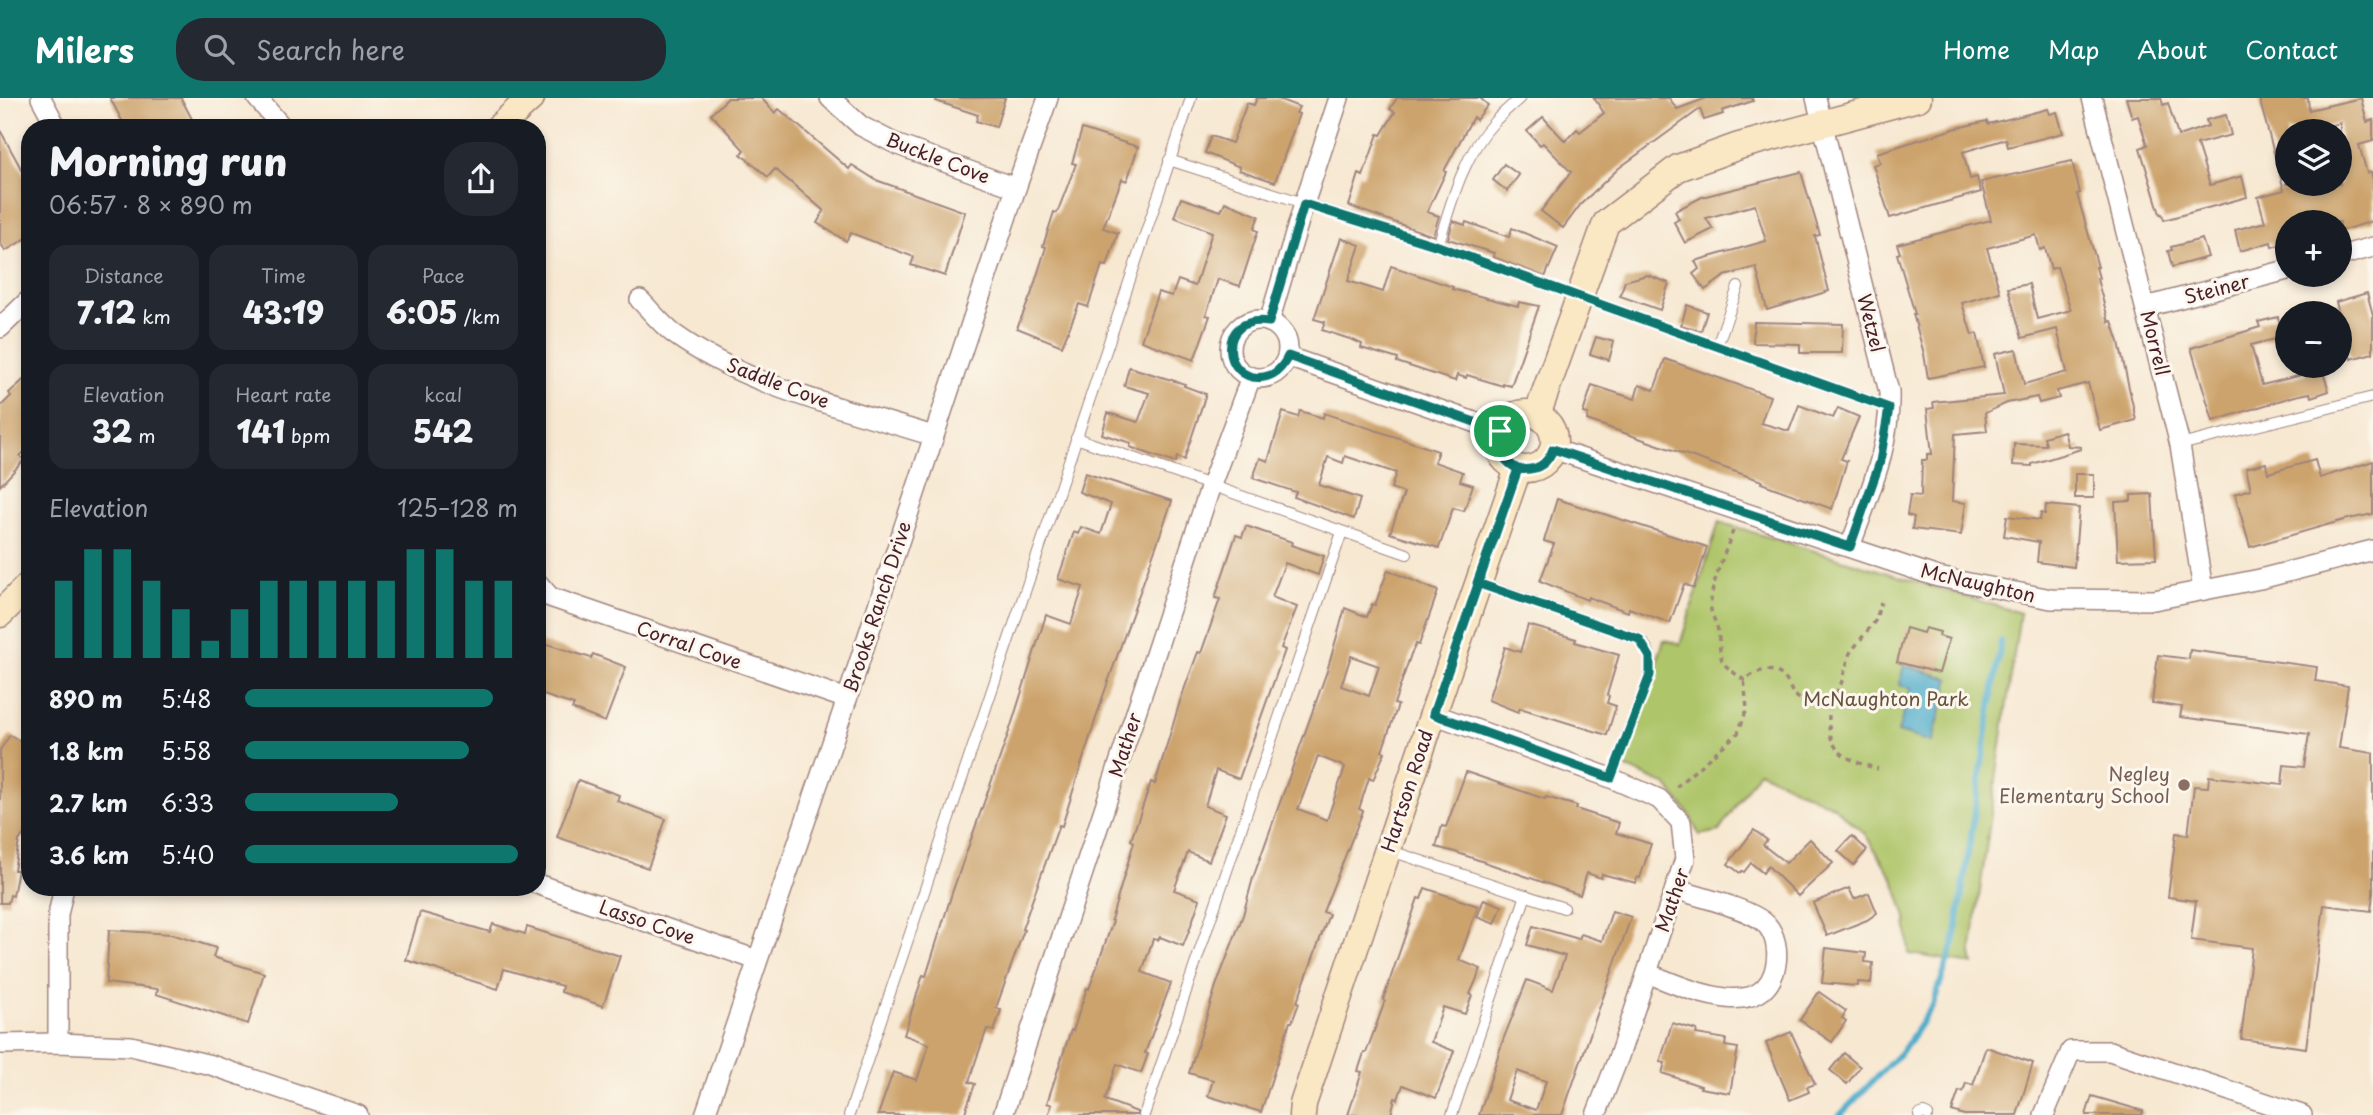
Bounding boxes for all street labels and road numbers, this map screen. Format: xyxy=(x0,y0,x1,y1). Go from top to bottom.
street label: Buckle Cove xyxy=(882,124,994,190)
street label: Steiner xyxy=(2181,266,2253,310)
street label: Wetzel xyxy=(1851,291,1893,355)
street label: Morrell xyxy=(2134,307,2178,378)
street label: Saddle Cove xyxy=(723,350,834,414)
street label: Brooks Ranch Drive xyxy=(835,517,917,696)
street label: McNaughton xyxy=(1918,555,2038,609)
street label: Corral Cove xyxy=(633,613,746,675)
street label: Mather xyxy=(1101,709,1148,781)
street label: Hartson Road xyxy=(1373,726,1439,856)
street label: Mather xyxy=(1647,864,1695,936)
street label: Lasso Cove xyxy=(596,892,699,950)

